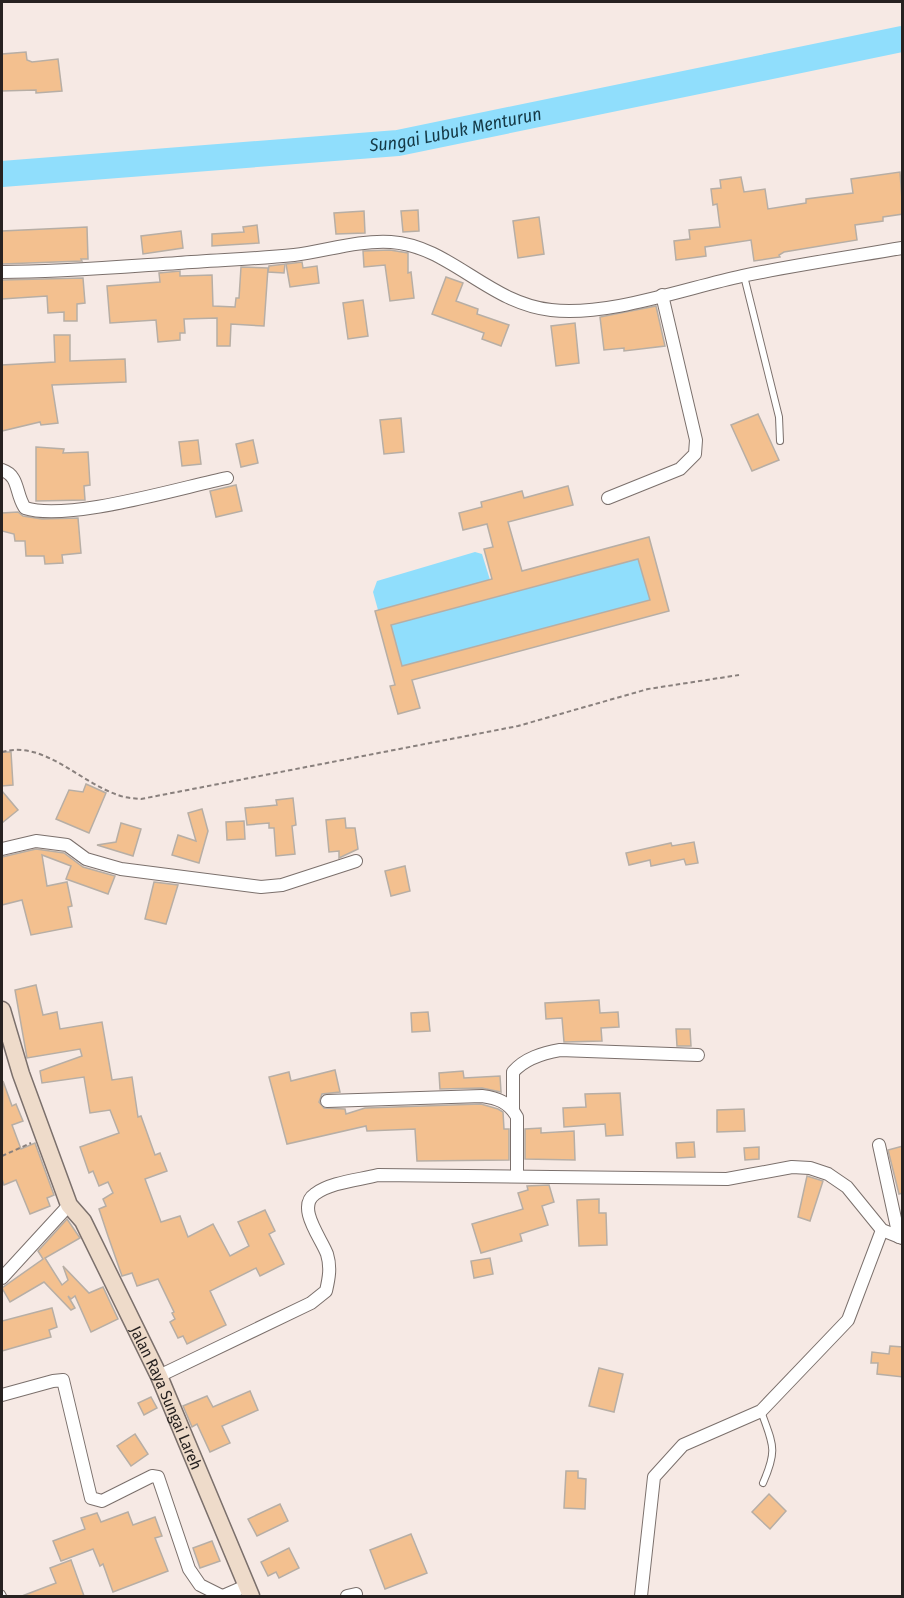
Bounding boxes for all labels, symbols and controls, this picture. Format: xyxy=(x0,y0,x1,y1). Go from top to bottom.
water label: Sungai Lubuk Menturun xyxy=(368,103,543,156)
street label: Jalan Raya Sungai Lareh xyxy=(126,1323,206,1472)

